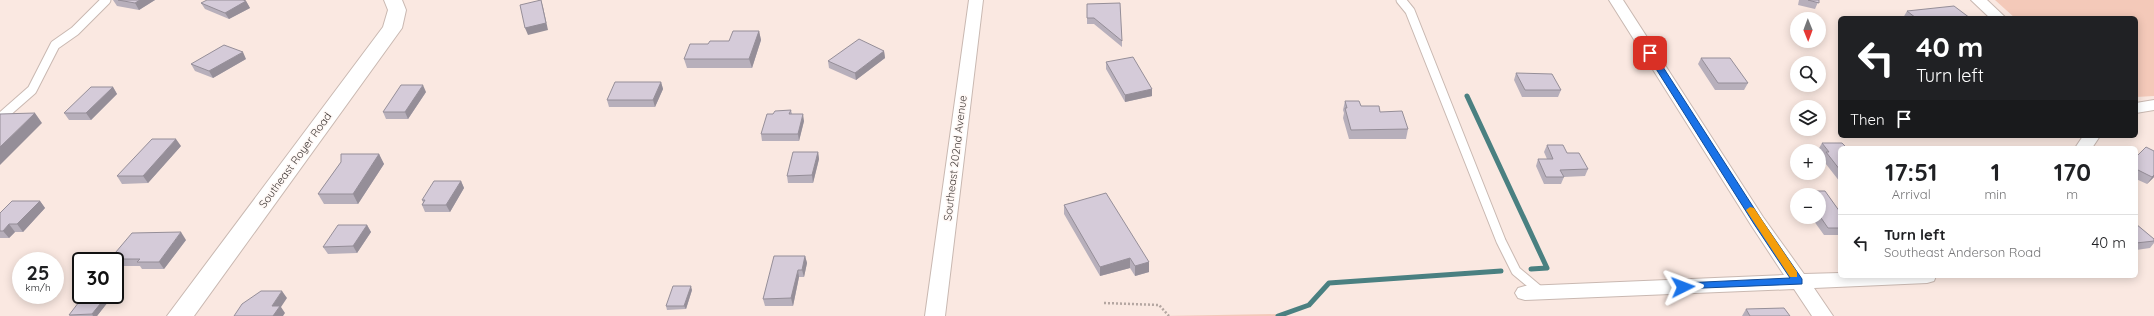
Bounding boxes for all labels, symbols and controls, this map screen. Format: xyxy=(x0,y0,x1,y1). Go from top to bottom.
north arrow xyxy=(1790,12,1826,48)
map controls xyxy=(1790,12,1826,224)
text: 40 m xyxy=(1916,29,1983,64)
icon: left xyxy=(1850,32,1902,84)
pin xyxy=(1633,36,1667,70)
icon: arrive xyxy=(1639,42,1661,64)
button: search xyxy=(1790,56,1826,92)
text: Turn left xyxy=(1916,64,1984,87)
street label: Southeast 202nd Avenue xyxy=(940,94,970,222)
button: layers xyxy=(1790,100,1826,136)
icon: arrive xyxy=(1893,108,1915,130)
street label: Southeast Royer Road xyxy=(256,109,334,211)
text: Then xyxy=(1850,110,1885,129)
button: + xyxy=(1790,144,1826,180)
text: 17:51 xyxy=(1885,157,1937,187)
text: 1 xyxy=(1991,157,2000,187)
text: 170 xyxy=(2054,157,2091,187)
text: Arrival xyxy=(1892,186,1931,202)
text: min xyxy=(1984,186,2007,202)
text: m xyxy=(2066,186,2078,202)
button: − xyxy=(1790,188,1826,224)
text: Turn left xyxy=(1884,225,1946,244)
icon: left xyxy=(1850,232,1872,254)
text: 40 m xyxy=(2091,233,2126,252)
text: Southeast Anderson Road xyxy=(1884,244,2041,260)
speed limit sign: 30 xyxy=(72,252,124,304)
text: 25 xyxy=(27,260,49,285)
position arrow xyxy=(1662,266,1704,308)
text: km/h xyxy=(25,281,51,294)

